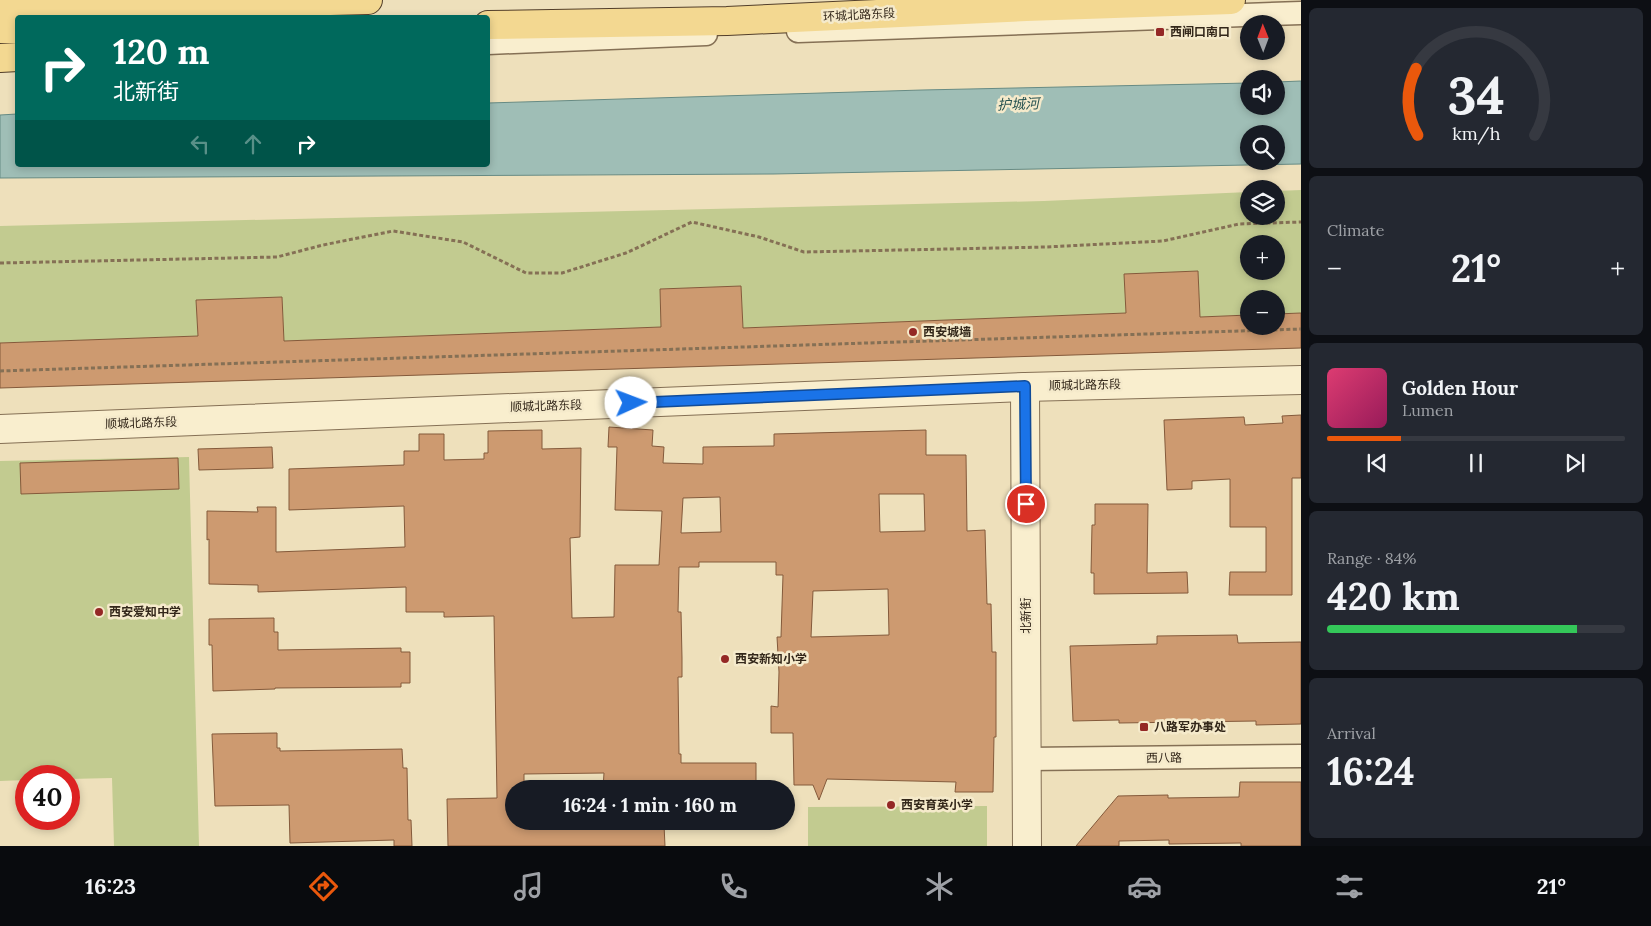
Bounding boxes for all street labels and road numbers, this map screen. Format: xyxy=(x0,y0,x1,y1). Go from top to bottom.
street label: 环城北路东段 xyxy=(823,5,895,24)
street label: 顺城北路东段 xyxy=(1049,376,1121,393)
street label: 顺城北路东段 xyxy=(510,397,582,414)
street label: 顺城北路东段 xyxy=(105,414,177,431)
street label: 北新街 xyxy=(1018,598,1033,634)
street label: 西八路 xyxy=(1146,750,1182,765)

